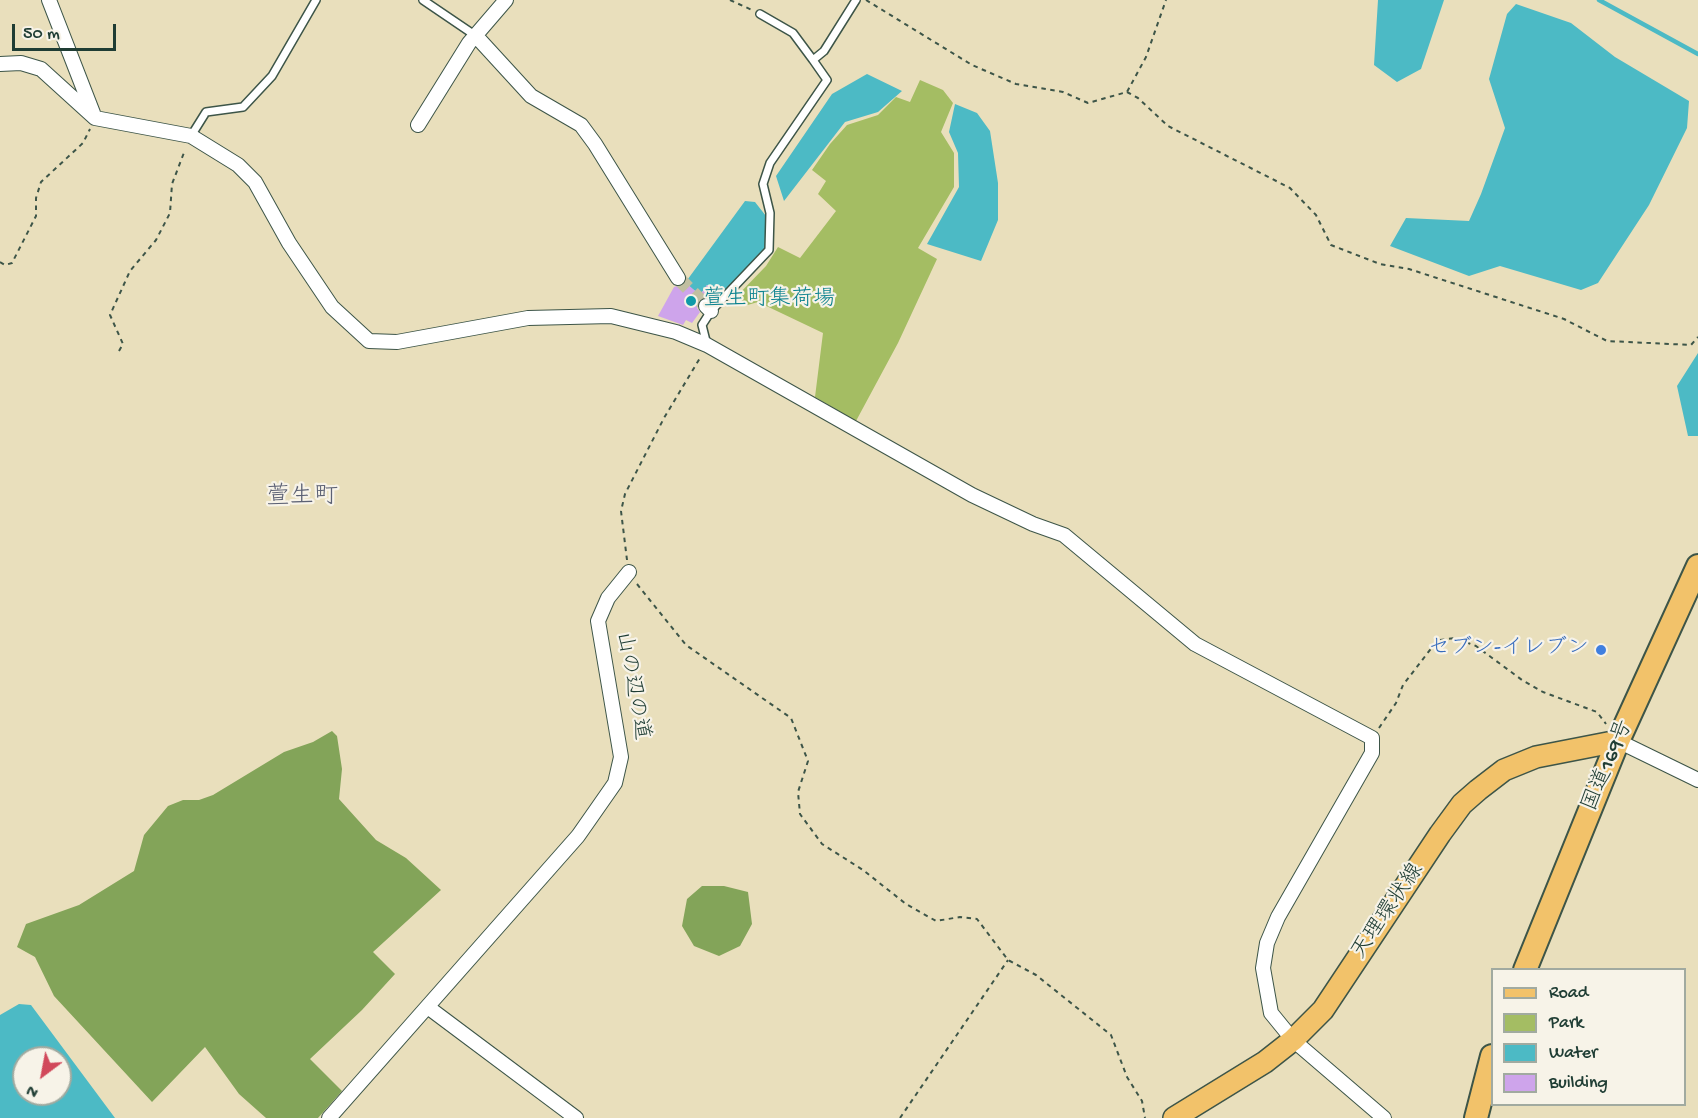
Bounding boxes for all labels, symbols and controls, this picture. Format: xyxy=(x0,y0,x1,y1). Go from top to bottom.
scale bar xyxy=(15,12,118,50)
text: 50 m xyxy=(23,24,60,45)
place label: 萱生町集荷場 xyxy=(703,288,835,314)
marker: 萱生町集荷場 xyxy=(684,294,698,308)
district label: 萱生町 xyxy=(266,484,338,512)
street label: 山の辺の道 xyxy=(608,630,654,742)
place label: セブン-イレブン xyxy=(1428,637,1589,663)
marker: セブン-イレブン xyxy=(1594,643,1608,657)
street label: 国道169号 xyxy=(1578,716,1640,816)
street label: 天理環状線 xyxy=(1347,859,1431,965)
legend xyxy=(1491,968,1686,1106)
text: Road xyxy=(1549,983,1588,1004)
text: Park xyxy=(1549,1013,1583,1034)
text: Water xyxy=(1549,1043,1597,1064)
north arrow xyxy=(12,1046,72,1106)
text: Building xyxy=(1549,1073,1608,1094)
text: N xyxy=(24,1079,43,1101)

